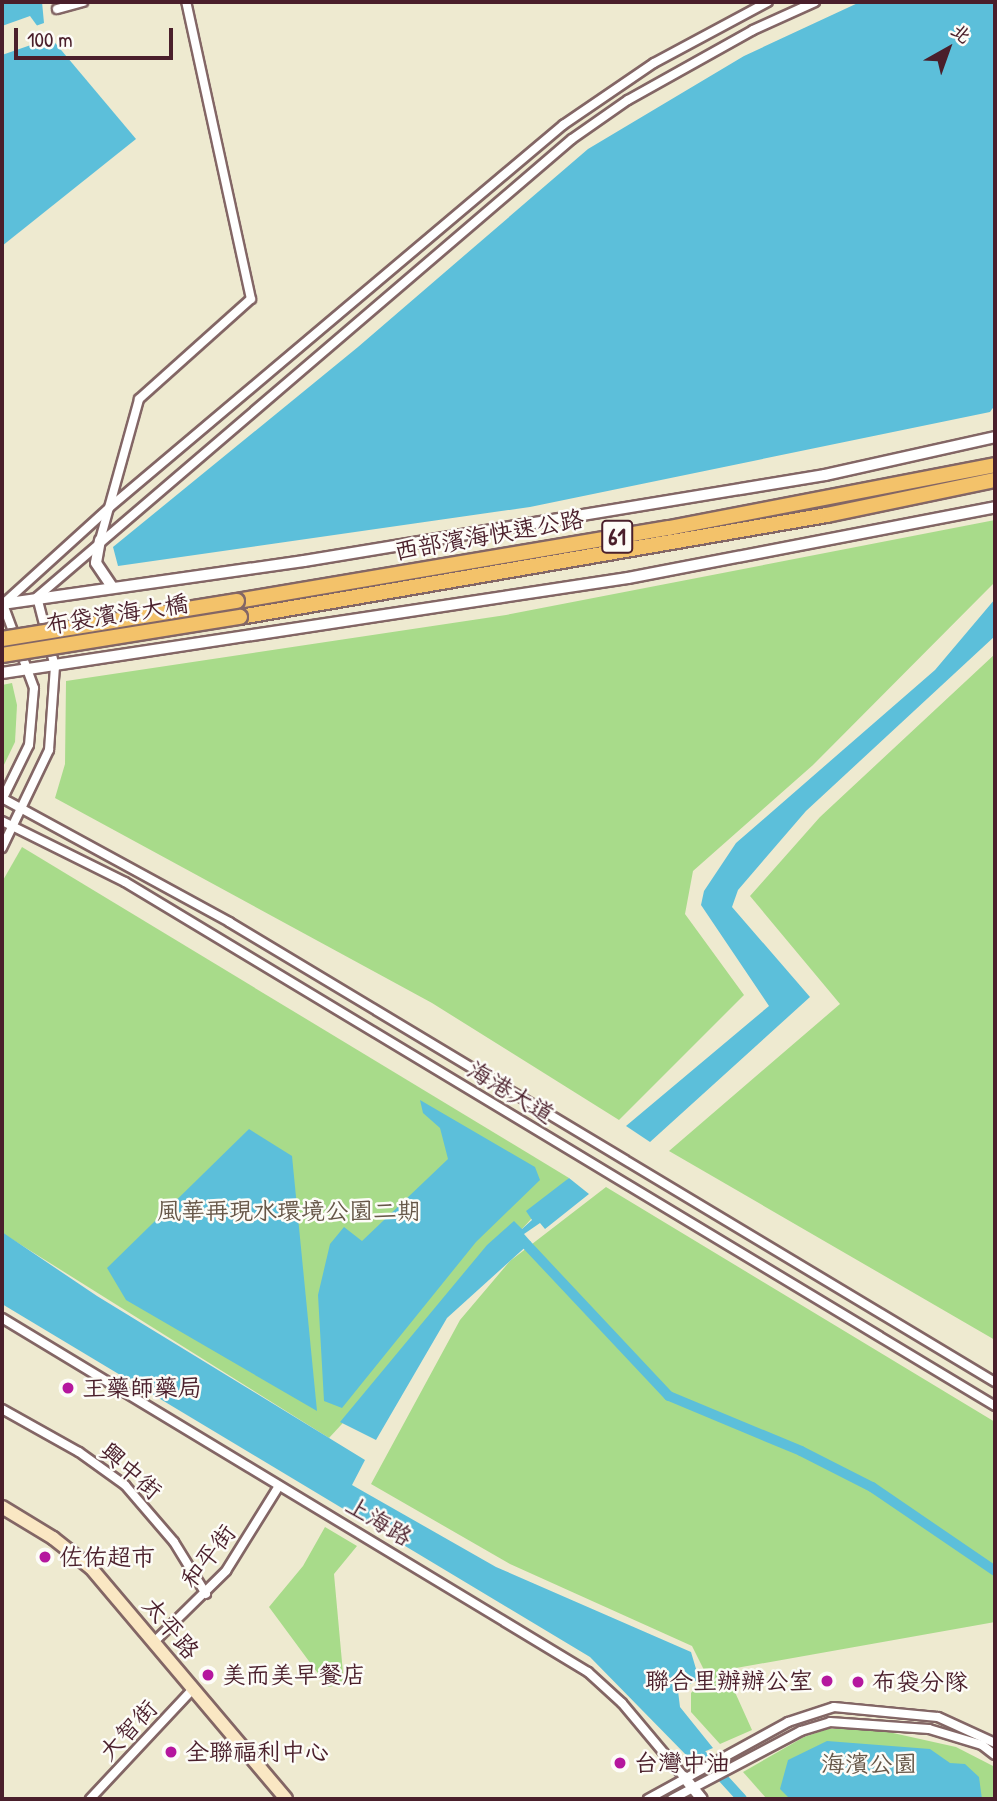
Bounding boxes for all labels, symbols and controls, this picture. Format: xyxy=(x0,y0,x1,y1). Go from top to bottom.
scale bar xyxy=(18,14,177,58)
north arrow xyxy=(913,14,983,84)
text: 北 xyxy=(946,17,977,49)
text: 100 m xyxy=(27,25,73,54)
street label: 西部濱海快速公路 xyxy=(392,504,586,566)
road number: 61 xyxy=(600,517,634,556)
street label: 布袋濱海大橋 xyxy=(44,589,190,639)
street label: 海港大道 xyxy=(462,1055,560,1129)
park label: 風華再現水環境公園二期 xyxy=(157,1197,421,1225)
place label: 王藥師藥局 xyxy=(82,1374,202,1402)
marker: 王藥師藥局 xyxy=(60,1380,76,1396)
street label: 興中街 xyxy=(94,1437,168,1505)
street label: 上海路 xyxy=(341,1490,417,1552)
street label: 和平街 xyxy=(174,1519,242,1593)
place label: 佐佑超市 xyxy=(59,1543,155,1571)
marker: 佐佑超市 xyxy=(37,1549,53,1565)
street label: 太平路 xyxy=(137,1591,205,1665)
place label: 美而美早餐店 xyxy=(222,1661,366,1689)
marker: 美而美早餐店 xyxy=(200,1667,216,1683)
place label: 聯合里辦辦公室 xyxy=(645,1667,813,1695)
place label: 布袋分隊 xyxy=(872,1668,968,1696)
marker: 聯合里辦辦公室 xyxy=(819,1673,835,1689)
marker: 布袋分隊 xyxy=(850,1674,866,1690)
street label: 大智街 xyxy=(93,1694,163,1766)
place label: 全聯福利中心 xyxy=(185,1738,329,1766)
marker: 全聯福利中心 xyxy=(163,1744,179,1760)
place label: 台灣中油 xyxy=(634,1749,730,1777)
park label: 海濱公園 xyxy=(821,1750,917,1778)
marker: 台灣中油 xyxy=(612,1755,628,1771)

